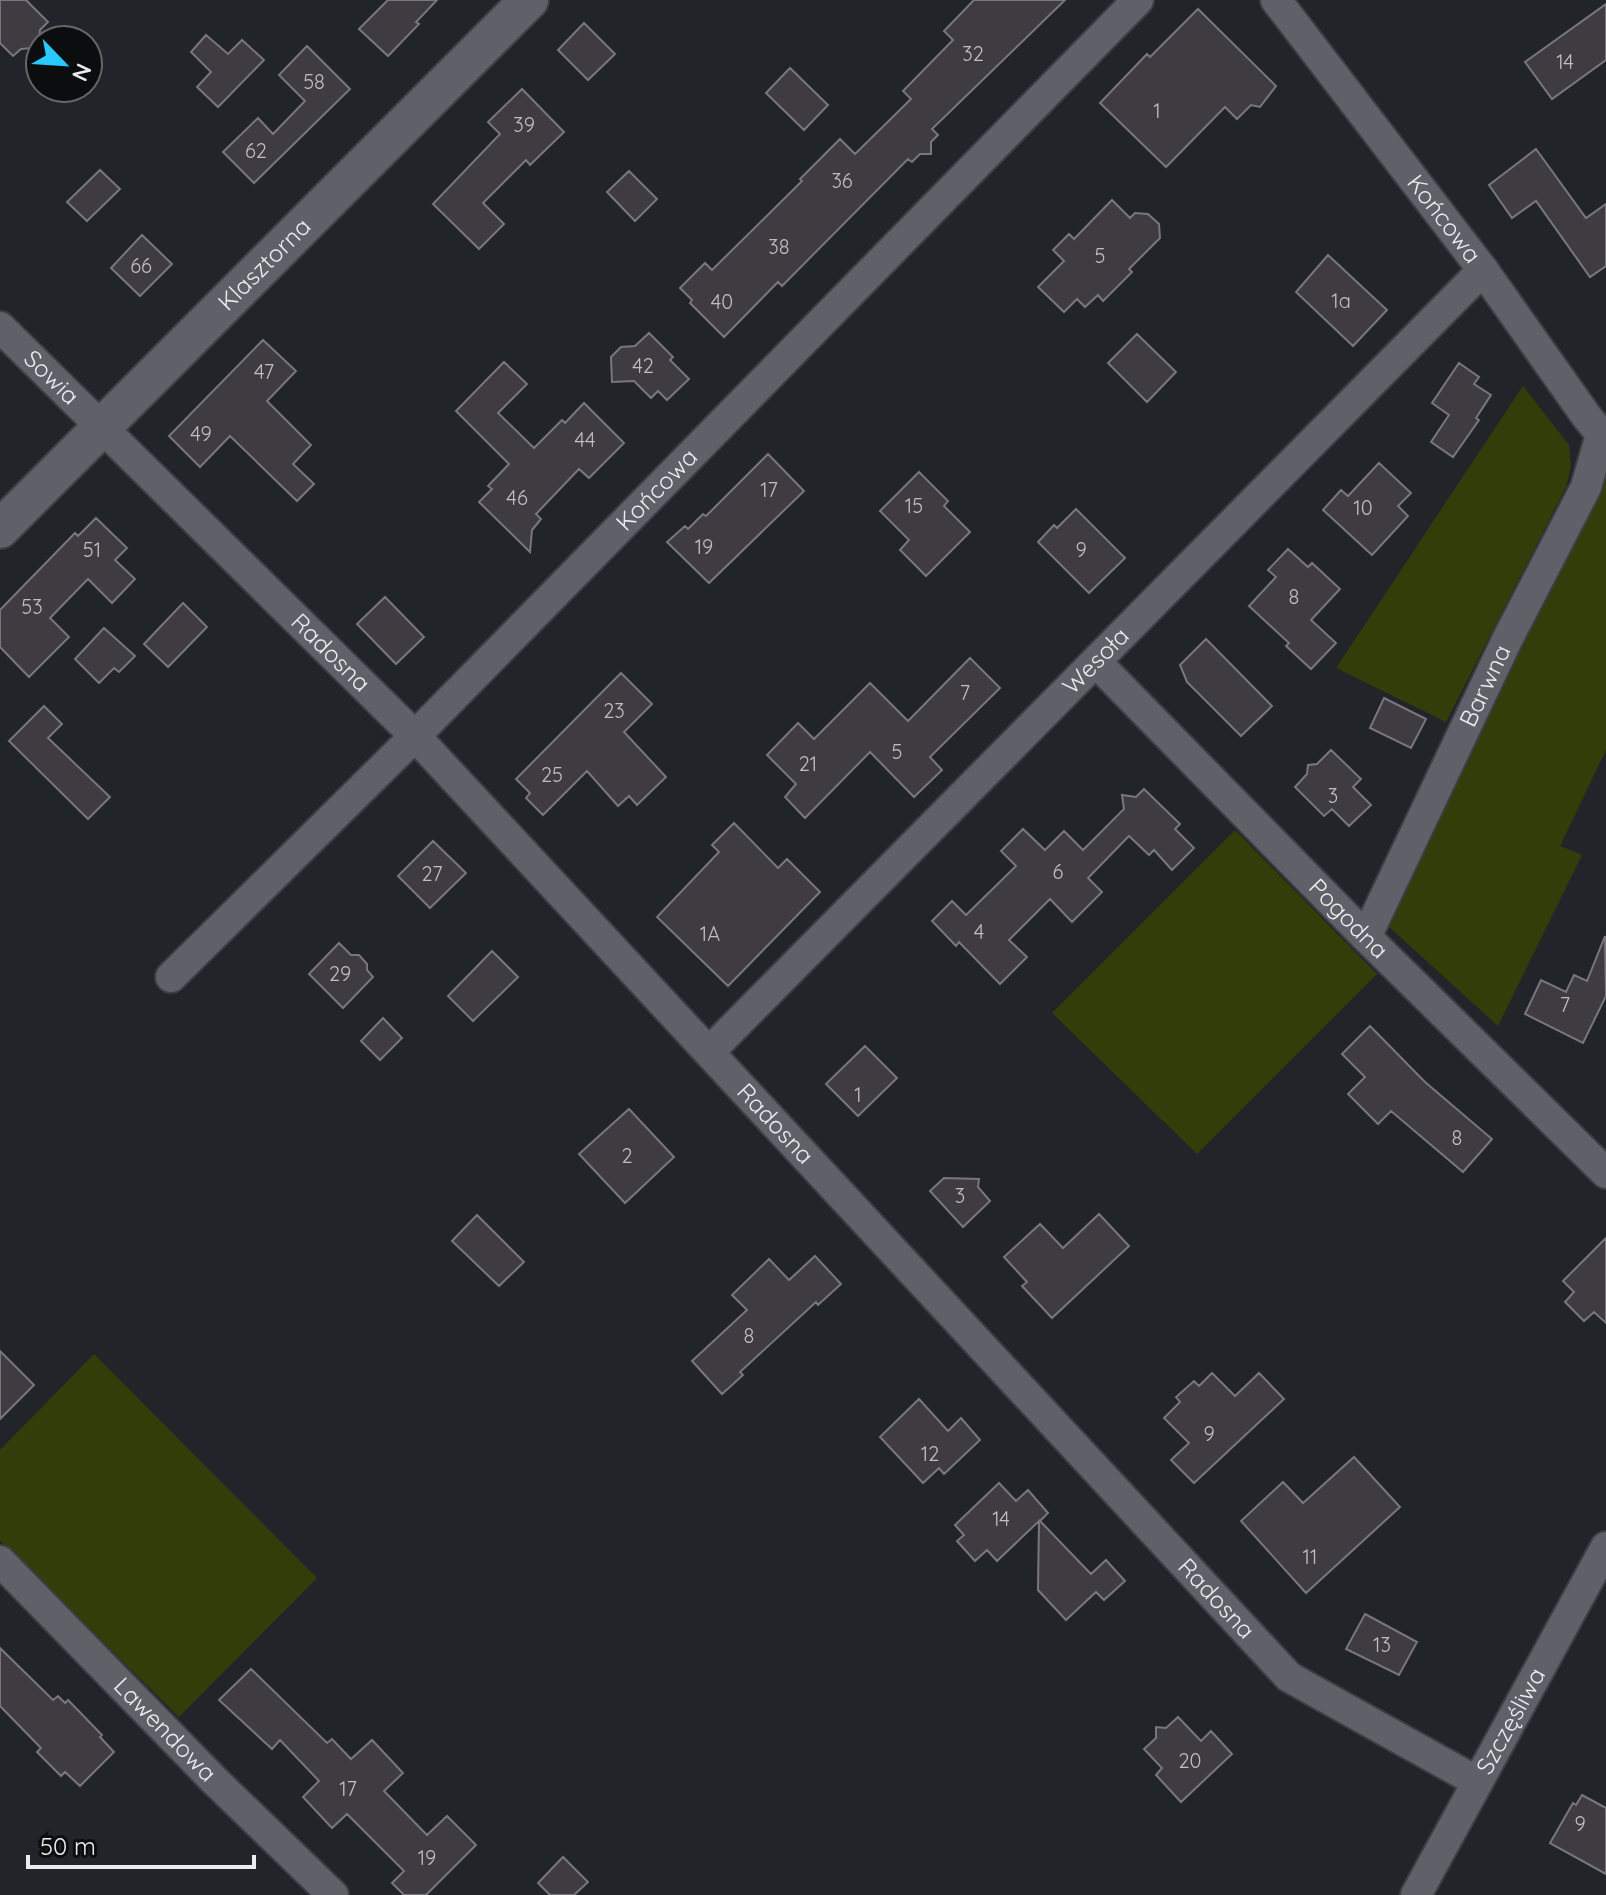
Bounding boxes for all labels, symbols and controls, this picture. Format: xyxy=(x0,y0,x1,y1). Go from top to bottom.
north arrow xyxy=(24,24,104,104)
house number: 32 xyxy=(962,41,984,66)
house number: 14 xyxy=(1556,49,1574,74)
text: N xyxy=(66,59,98,86)
house number: 58 xyxy=(303,69,325,94)
house number: 1 xyxy=(1153,98,1161,123)
house number: 39 xyxy=(513,112,535,137)
house number: 62 xyxy=(245,138,267,163)
house number: 36 xyxy=(831,168,853,193)
street label: Końcowa xyxy=(1401,168,1488,269)
street label: Klasztorna xyxy=(211,211,317,317)
house number: 38 xyxy=(768,234,790,259)
house number: 5 xyxy=(1095,243,1105,268)
house number: 66 xyxy=(130,253,152,278)
house number: 1a xyxy=(1331,288,1351,313)
house number: 40 xyxy=(711,289,733,314)
street label: Sowia xyxy=(18,343,86,411)
house number: 42 xyxy=(632,353,654,378)
house number: 47 xyxy=(254,359,274,384)
house number: 49 xyxy=(190,421,212,446)
house number: 44 xyxy=(574,427,596,452)
street label: Końcowa xyxy=(609,442,703,537)
house number: 17 xyxy=(760,477,778,502)
house number: 46 xyxy=(506,485,528,510)
house number: 15 xyxy=(905,493,923,518)
house number: 10 xyxy=(1353,495,1373,520)
house number: 19 xyxy=(695,534,713,559)
house number: 51 xyxy=(83,537,101,562)
house number: 9 xyxy=(1075,537,1087,562)
house number: 8 xyxy=(1289,584,1299,609)
house number: 53 xyxy=(21,594,43,619)
street label: Radosna xyxy=(285,606,377,698)
street label: Wesoła xyxy=(1056,621,1135,700)
street label: Barwna xyxy=(1452,640,1517,731)
house number: 7 xyxy=(960,680,970,705)
house number: 23 xyxy=(603,698,625,723)
house number: 5 xyxy=(892,739,902,764)
house number: 21 xyxy=(799,751,817,776)
house number: 25 xyxy=(541,762,563,787)
house number: 3 xyxy=(1328,783,1338,808)
house number: 6 xyxy=(1053,859,1064,884)
house number: 27 xyxy=(422,861,442,886)
street label: Pogodna xyxy=(1303,872,1395,964)
house number: 4 xyxy=(974,919,984,944)
house number: 1A xyxy=(700,921,720,946)
house number: 29 xyxy=(329,961,351,986)
house number: 7 xyxy=(1560,992,1570,1017)
street label: Radosna xyxy=(731,1077,821,1170)
house number: 1 xyxy=(854,1082,862,1107)
house number: 8 xyxy=(1452,1125,1462,1150)
house number: 2 xyxy=(621,1143,633,1168)
house number: 3 xyxy=(955,1183,965,1208)
house number: 8 xyxy=(744,1323,754,1348)
house number: 9 xyxy=(1203,1421,1215,1446)
house number: 12 xyxy=(921,1441,939,1466)
house number: 14 xyxy=(992,1506,1010,1531)
house number: 11 xyxy=(1303,1544,1317,1569)
street label: Radosna xyxy=(1172,1551,1262,1645)
house number: 13 xyxy=(1373,1632,1391,1657)
street label: Szczęśliwa xyxy=(1469,1662,1551,1779)
street label: Lawendowa xyxy=(108,1671,223,1788)
house number: 20 xyxy=(1179,1748,1201,1773)
house number: 17 xyxy=(339,1776,357,1801)
house number: 9 xyxy=(1574,1811,1586,1836)
scale bar xyxy=(28,1819,254,1869)
text: 50 m xyxy=(40,1831,96,1861)
house number: 19 xyxy=(418,1845,436,1870)

